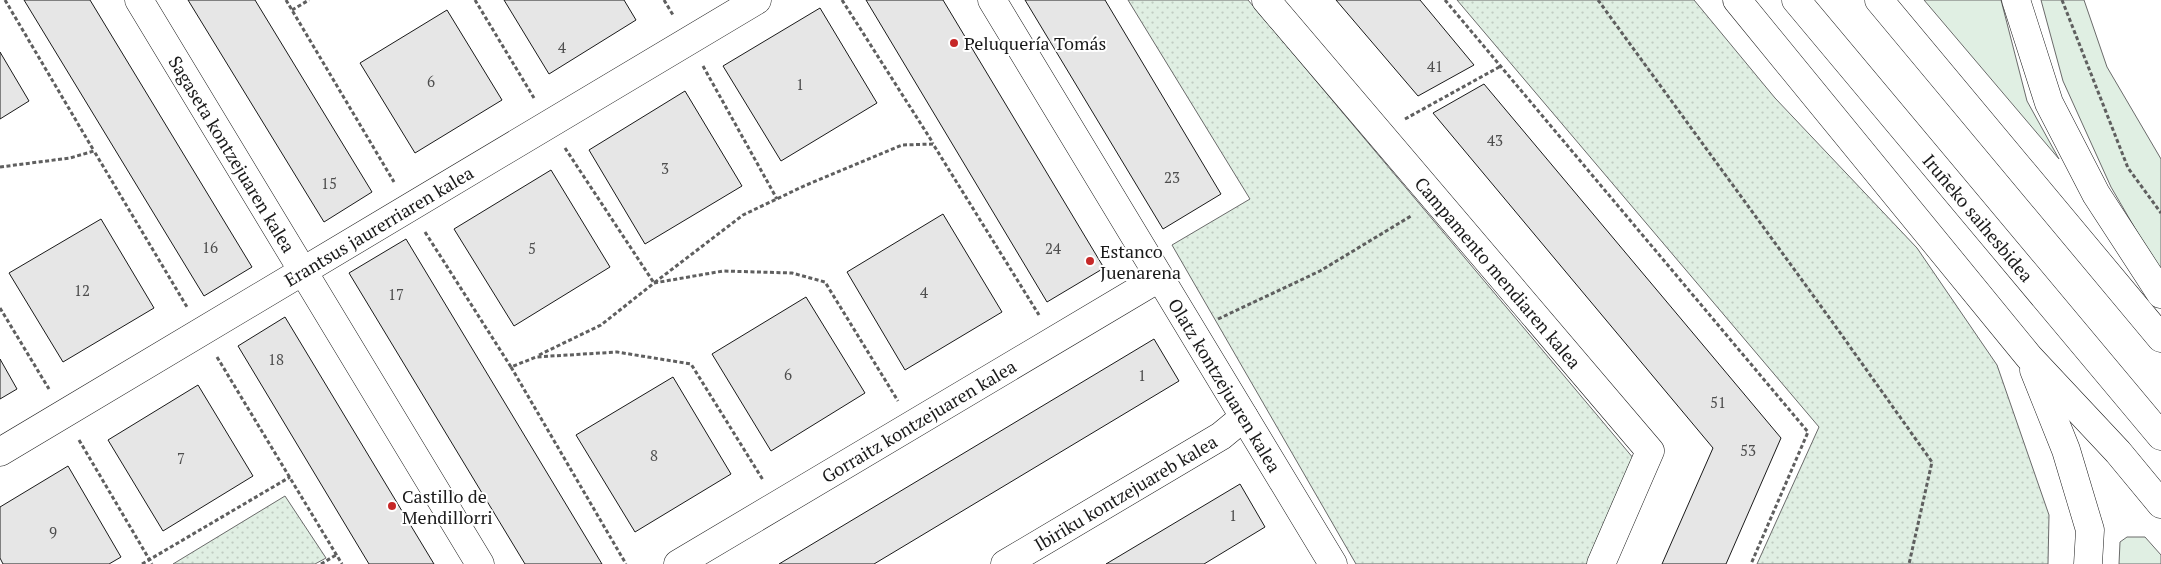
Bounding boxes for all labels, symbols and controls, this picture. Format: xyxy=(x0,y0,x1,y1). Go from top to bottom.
place label: Peluquería Tomás xyxy=(964,31,1106,55)
house number: 4 xyxy=(558,37,566,57)
marker: Peluquería Tomás xyxy=(948,37,960,49)
street label: Sagaseta kontzejuaren kalea xyxy=(163,51,301,257)
house number: 41 xyxy=(1427,56,1443,76)
house number: 6 xyxy=(427,71,435,91)
house number: 1 xyxy=(796,74,804,94)
house number: 43 xyxy=(1487,130,1503,150)
street label: Iruñeko saihesbidea xyxy=(1918,149,2039,287)
house number: 3 xyxy=(661,158,669,178)
street label: Erantsus jaurerriaren kalea xyxy=(280,160,478,292)
house number: 23 xyxy=(1164,167,1180,187)
street label: Campamento mendiaren kalea xyxy=(1410,172,1587,374)
house number: 15 xyxy=(321,173,337,193)
house number: 16 xyxy=(202,237,218,257)
house number: 5 xyxy=(528,238,536,258)
house number: 24 xyxy=(1045,238,1061,258)
place label: Estanco Juenarena xyxy=(1100,239,1181,284)
marker: Estanco Juenarena xyxy=(1084,255,1096,267)
house number: 12 xyxy=(74,280,90,300)
house number: 4 xyxy=(920,282,928,302)
house number: 17 xyxy=(388,284,404,304)
street label: Olatz kontzejuaren kalea xyxy=(1163,294,1287,477)
house number: 18 xyxy=(268,349,284,369)
street label: Gorraitz kontzejuaren kalea xyxy=(817,354,1020,488)
house number: 6 xyxy=(784,364,792,384)
house number: 1 xyxy=(1138,365,1146,385)
house number: 51 xyxy=(1710,392,1726,412)
street label: Ibiriku kontzejuareb kalea xyxy=(1030,429,1221,556)
house number: 53 xyxy=(1740,440,1756,460)
house number: 8 xyxy=(650,445,658,465)
house number: 7 xyxy=(177,448,185,468)
place label: Castillo de Mendillorri xyxy=(402,484,493,529)
marker: Castillo de Mendillorri xyxy=(386,500,398,512)
house number: 1 xyxy=(1229,505,1237,525)
house number: 9 xyxy=(49,522,57,542)

